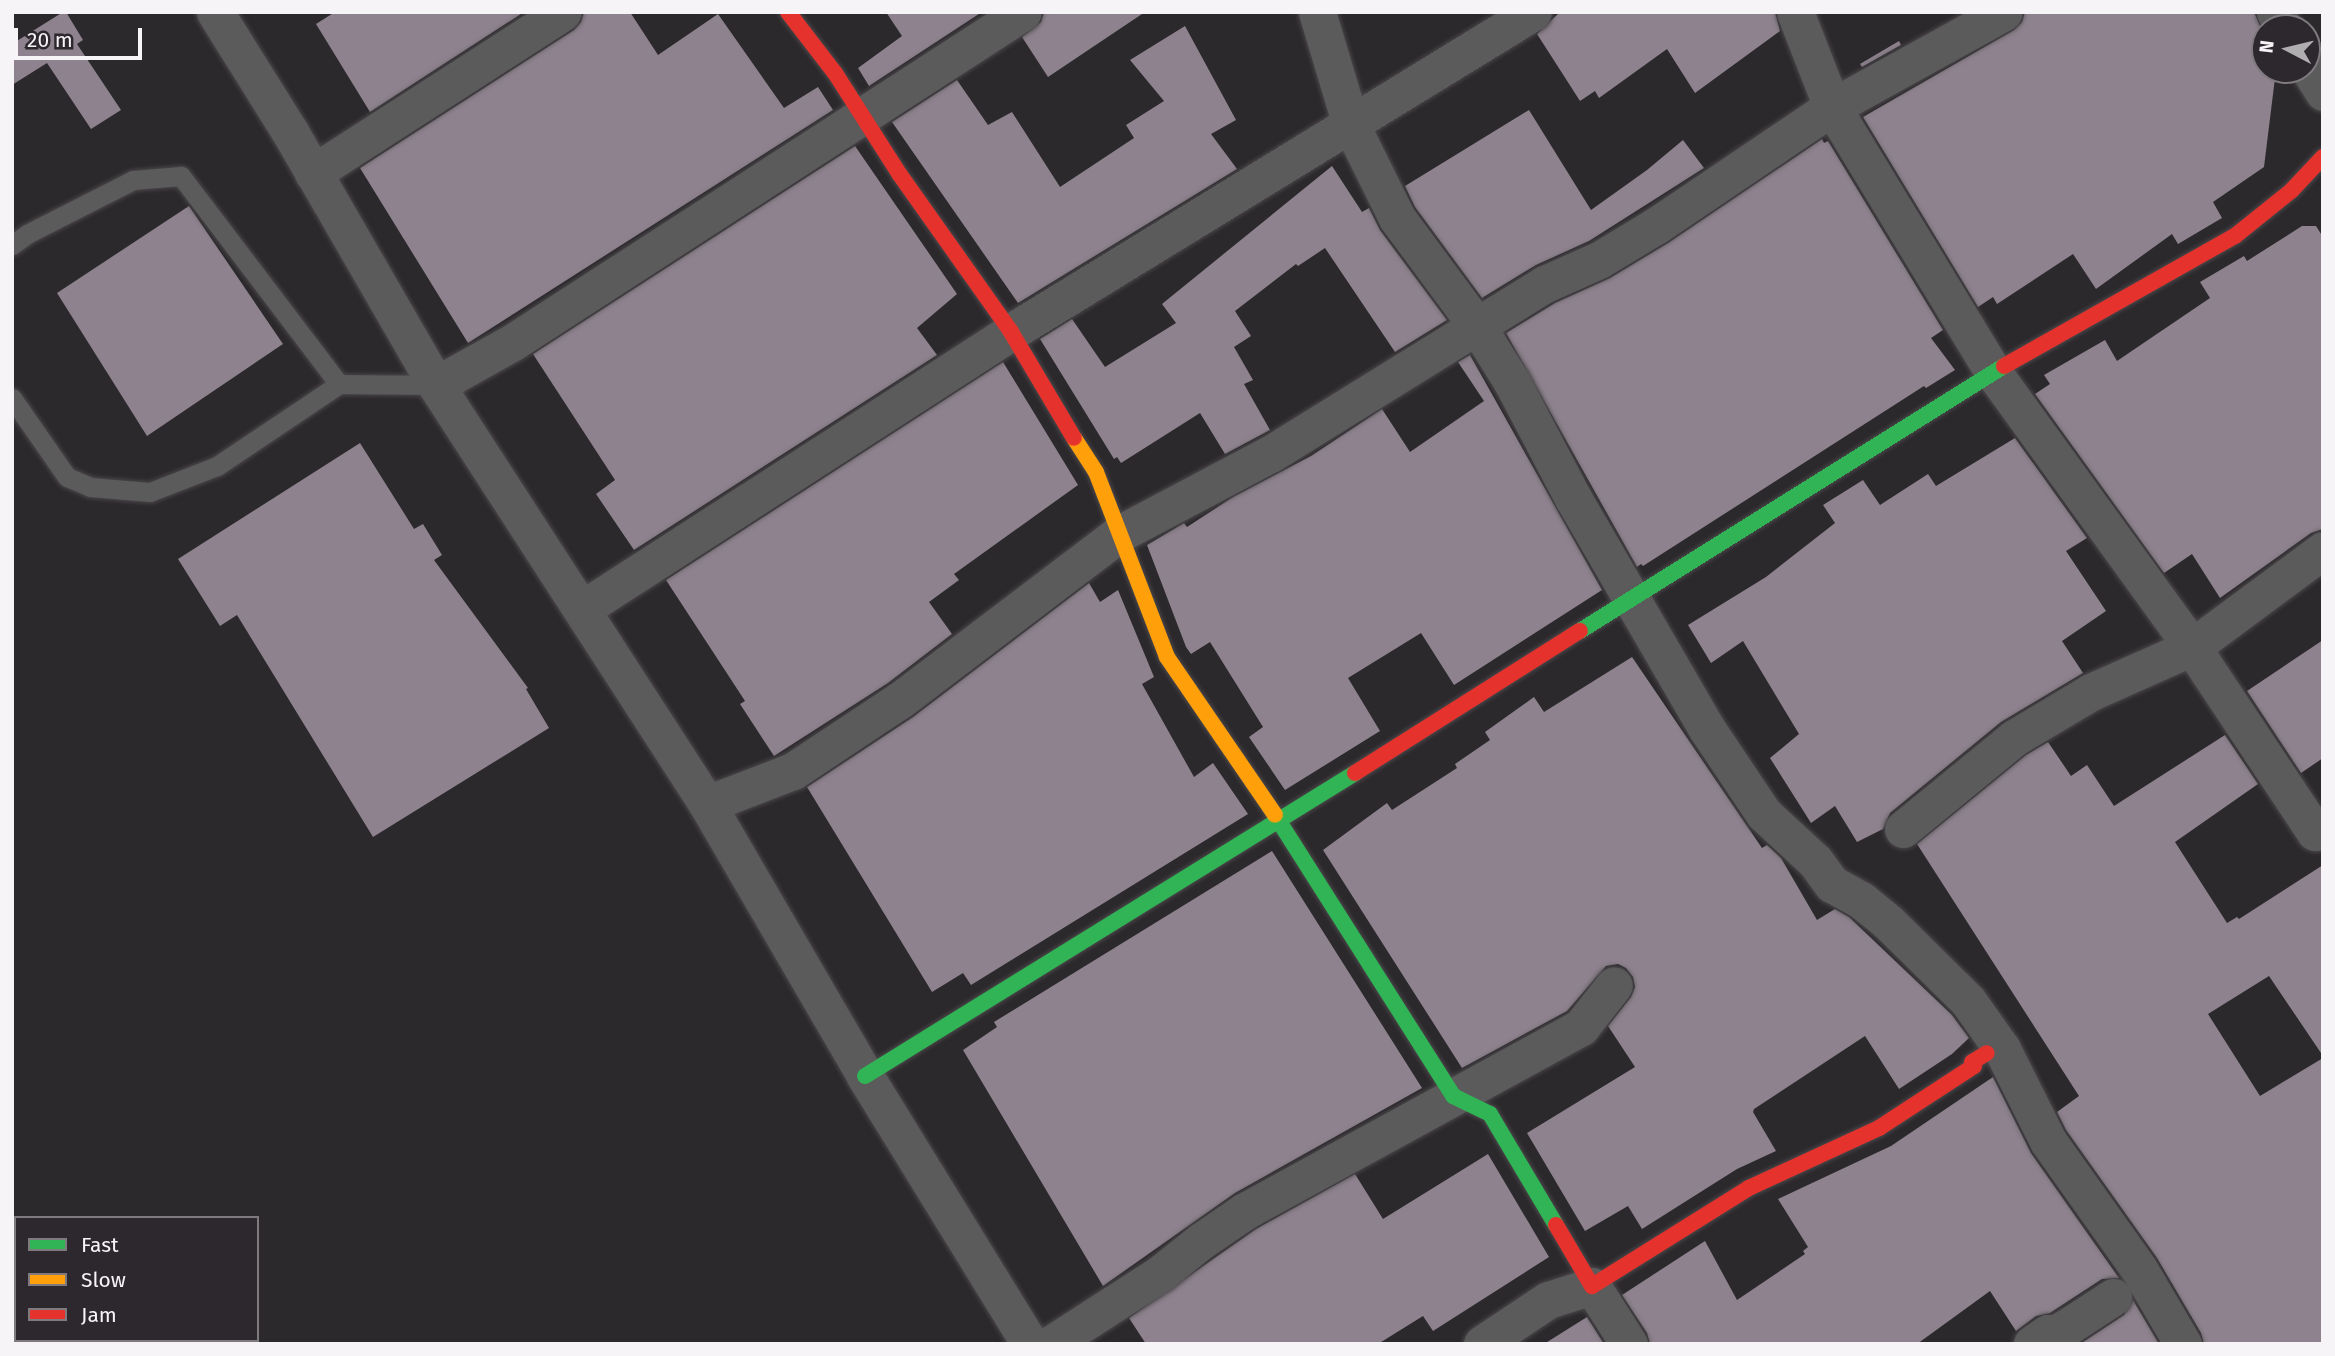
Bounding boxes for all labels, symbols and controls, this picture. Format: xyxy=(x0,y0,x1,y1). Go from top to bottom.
scale bar xyxy=(18,14,145,58)
north arrow xyxy=(2251,14,2321,84)
text: 20 m xyxy=(27,27,73,53)
text: N xyxy=(2254,39,2279,54)
legend xyxy=(14,1216,259,1342)
text: Fast xyxy=(81,1232,119,1258)
text: Slow xyxy=(81,1267,126,1293)
text: Jam xyxy=(81,1302,117,1328)

